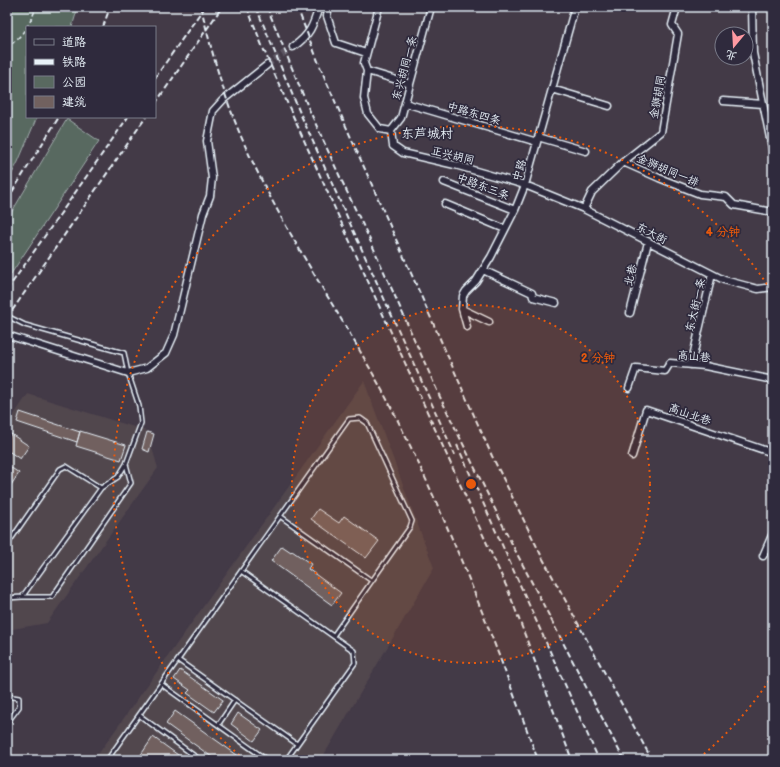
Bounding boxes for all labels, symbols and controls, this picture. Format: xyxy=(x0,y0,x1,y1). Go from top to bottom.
legend xyxy=(26,26,156,118)
north arrow xyxy=(714,26,754,66)
text: 道路 xyxy=(62,35,86,50)
street label: 东兴胡同一条 xyxy=(390,35,419,102)
text: 北 xyxy=(724,47,738,63)
text: 铁路 xyxy=(62,55,86,70)
street label: 金狮胡同 xyxy=(647,74,668,120)
text: 公园 xyxy=(62,75,86,90)
text: 建筑 xyxy=(62,95,86,110)
street label: 中路东四条 xyxy=(446,100,502,127)
district label: 东芦城村 xyxy=(401,126,453,142)
street label: 正兴胡同 xyxy=(430,144,476,167)
street label: 金狮胡同一排 xyxy=(635,152,701,189)
street label: 中路 xyxy=(510,158,529,183)
street label: 中路东三条 xyxy=(455,171,511,202)
street label: 东大街 xyxy=(634,220,670,247)
text: 4 分钟 xyxy=(706,225,740,240)
street label: 北巷 xyxy=(622,263,639,287)
street label: 东大街一条 xyxy=(683,277,708,333)
street label: 高山巷 xyxy=(677,349,711,364)
text: 2 分钟 xyxy=(581,351,615,366)
street label: 高山北巷 xyxy=(667,401,713,428)
centre of rings xyxy=(464,477,478,491)

